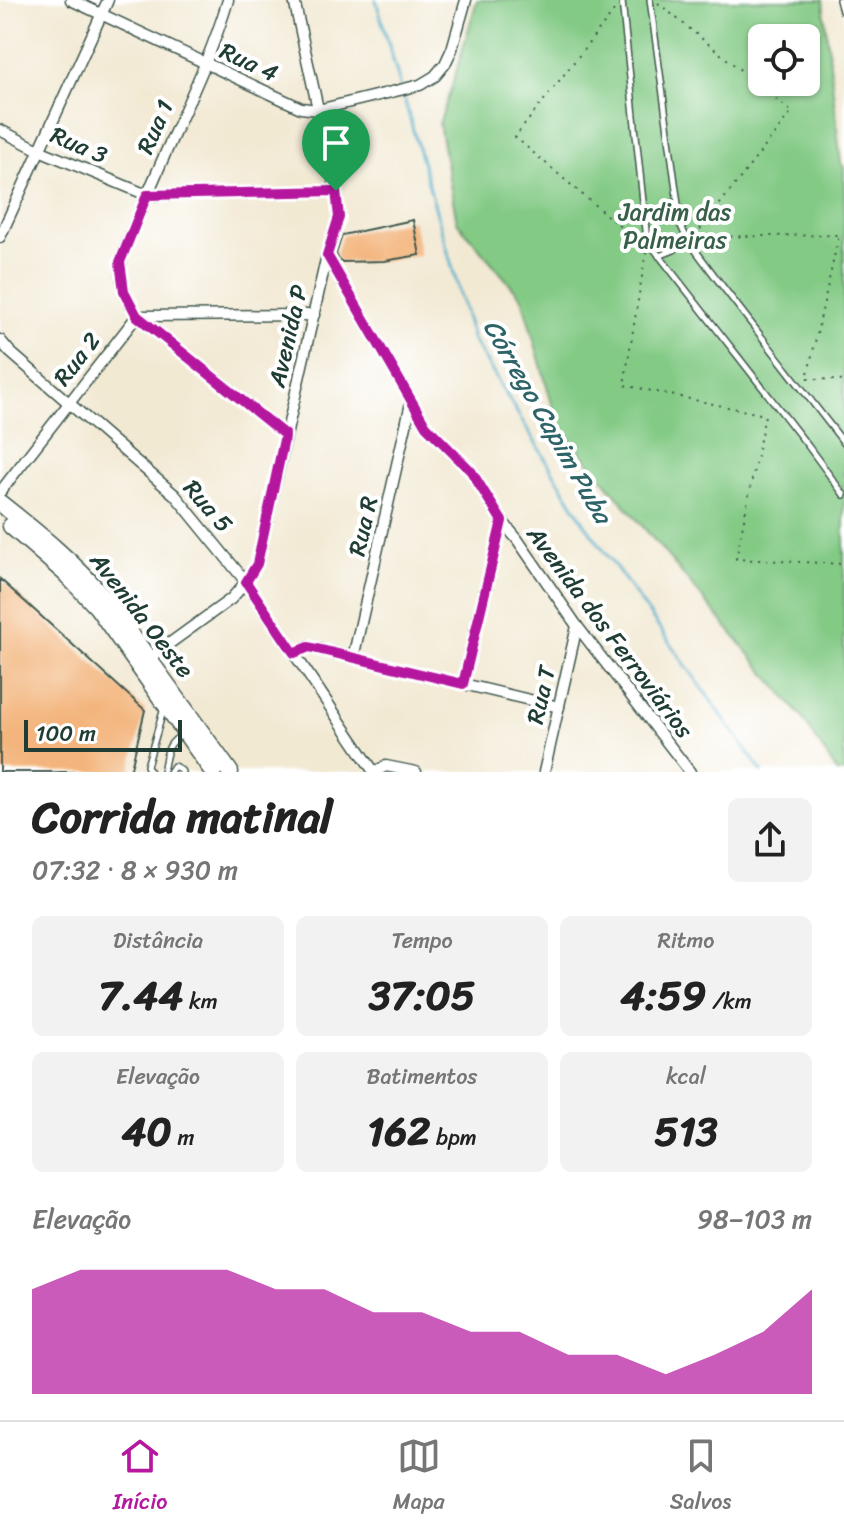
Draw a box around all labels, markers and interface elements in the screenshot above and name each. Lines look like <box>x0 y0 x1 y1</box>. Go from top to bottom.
map controls <box>748 24 820 96</box>
button: locate <box>748 24 820 96</box>
street label: Rua 4 <box>213 30 285 94</box>
street label: Rua 1 <box>124 93 186 161</box>
pin <box>302 109 370 191</box>
street label: Rua 3 <box>44 114 114 176</box>
icon: arrive <box>314 121 358 165</box>
park label: Jardim das Palmeiras <box>618 191 731 261</box>
street label: Avenida P <box>256 280 320 393</box>
water label: Córrego Capim Puba <box>471 310 627 535</box>
street label: Rua 2 <box>42 322 112 395</box>
street label: Rua 5 <box>172 469 244 543</box>
street label: Rua R <box>336 492 390 560</box>
street label: Avenida dos Ferroviários <box>515 516 705 748</box>
street label: Avenida Oeste <box>78 542 205 688</box>
street label: Rua T <box>514 661 568 728</box>
text: 100 m <box>36 714 96 753</box>
scale bar <box>24 716 182 752</box>
text: Corrida matinal <box>32 778 333 856</box>
button: share <box>728 798 812 882</box>
text: 07:32 · 8 × 930 m <box>32 847 238 893</box>
text: Distância <box>113 921 203 960</box>
text: Tempo <box>391 921 453 960</box>
text: Ritmo <box>657 921 715 960</box>
text: 7.44 <box>98 960 183 1031</box>
text: 37:05 <box>369 960 475 1031</box>
text: 4:59 <box>620 960 706 1031</box>
text: km <box>183 982 218 1021</box>
text: /km <box>706 982 752 1021</box>
text: Elevação <box>116 1057 200 1096</box>
text: Batimentos <box>367 1057 477 1096</box>
text: kcal <box>666 1057 706 1096</box>
text: 40 <box>122 1096 172 1167</box>
text: 162 <box>367 1096 430 1167</box>
text: 513 <box>654 1096 718 1167</box>
text: m <box>172 1118 194 1157</box>
text: bpm <box>430 1118 477 1157</box>
text: Elevação <box>32 1196 131 1242</box>
text: 98–103 m <box>697 1196 812 1242</box>
tab: Início <box>113 1434 168 1521</box>
tab: Mapa <box>393 1434 444 1521</box>
tab: Salvos <box>670 1434 731 1521</box>

